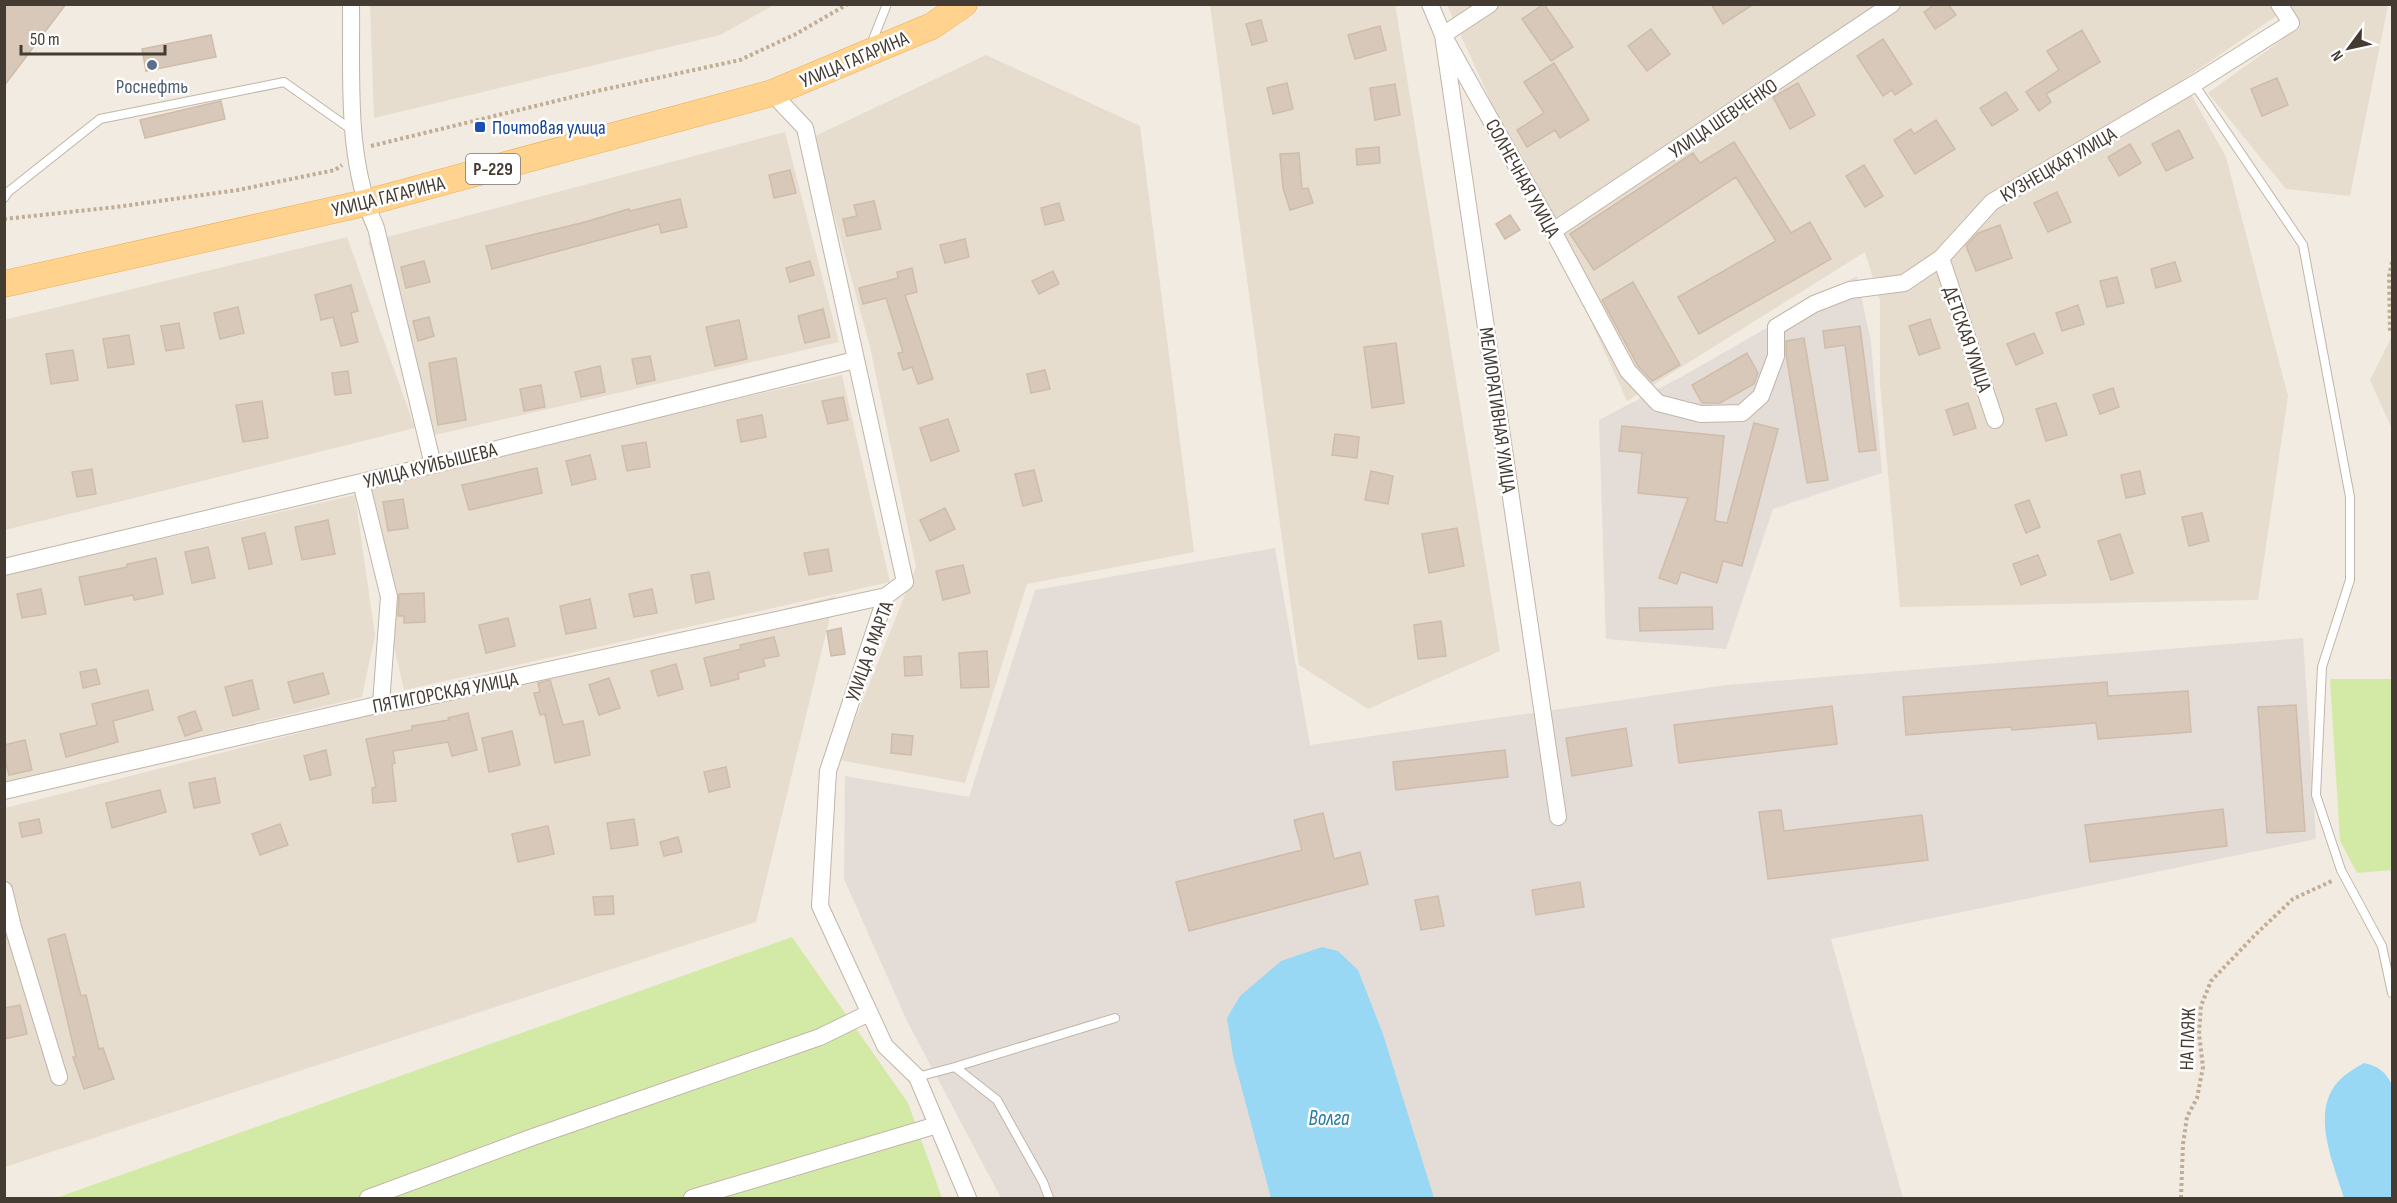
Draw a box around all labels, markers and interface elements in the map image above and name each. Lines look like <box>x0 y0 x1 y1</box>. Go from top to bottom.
scale bar <box>21 18 165 56</box>
north arrow <box>2319 18 2379 78</box>
street label: УЛИЦА ГАГАРИНА <box>797 26 913 94</box>
text: 50 m <box>30 29 60 50</box>
text: N <box>2327 47 2348 64</box>
marker: Роснефть <box>145 58 159 72</box>
street label: УЛИЦА ШЕВЧЕНКО <box>1665 74 1782 164</box>
place label: Роснефть <box>116 75 188 99</box>
street label: СОЛНЕЧНАЯ УЛИЦА <box>1480 115 1565 242</box>
place label: Почтовая улица <box>492 116 606 140</box>
marker: Почтовая улица <box>473 120 487 134</box>
street label: КУЗНЕЦКАЯ УЛИЦА <box>1996 122 2121 208</box>
road number: Р-229 <box>466 154 520 184</box>
street label: УЛИЦА ГАГАРИНА <box>329 171 448 223</box>
street label: ДЕТСКАЯ УЛИЦА <box>1938 283 1997 396</box>
street label: МЕЛИОРАТИВНАЯ УЛИЦА <box>1473 326 1521 495</box>
street label: УЛИЦА КУЙБЫШЕВА <box>361 438 500 494</box>
street label: УЛИЦА 8 МАРТА <box>841 598 899 705</box>
street label: ПЯТИГОРСКАЯ УЛИЦА <box>370 667 520 719</box>
street label: НА ПЛЯЖ <box>2175 1007 2201 1071</box>
water label: Волга <box>1308 1106 1350 1131</box>

